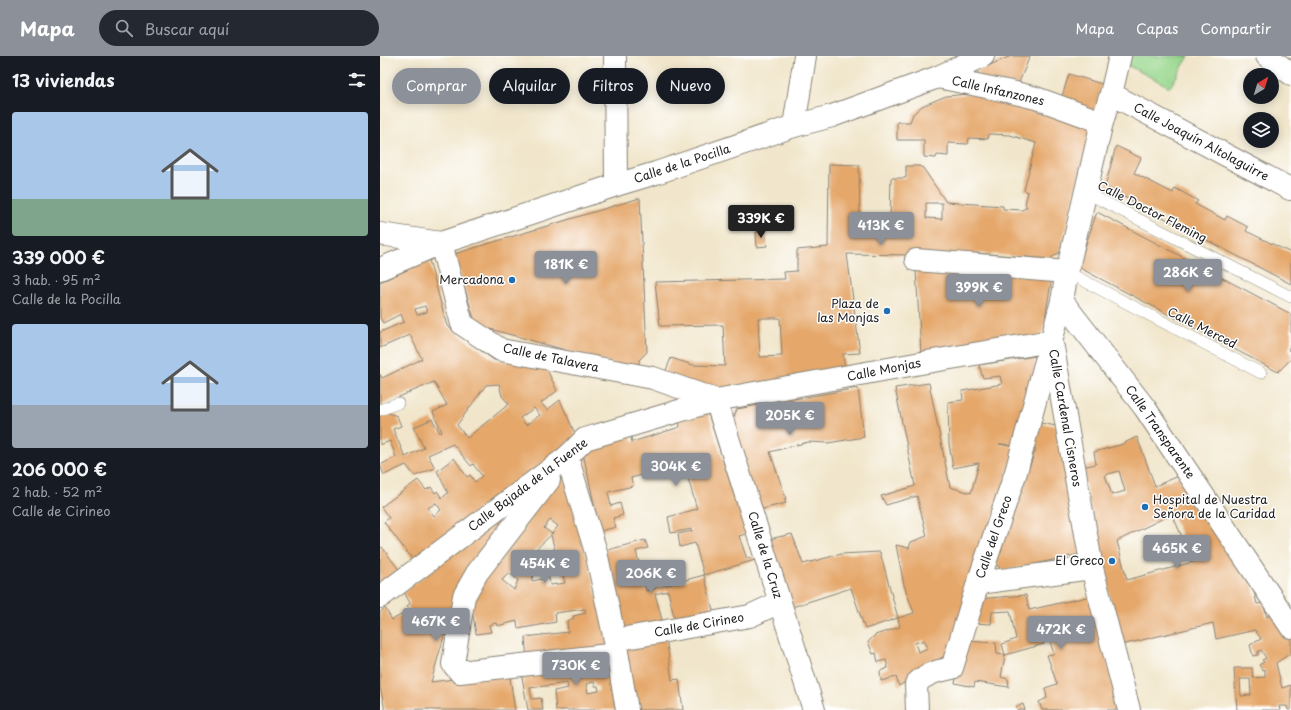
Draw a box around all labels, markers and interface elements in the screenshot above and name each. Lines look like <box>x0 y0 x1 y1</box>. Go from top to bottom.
search box <box>99 10 379 46</box>
text: Mapa <box>20 14 75 42</box>
icon: search <box>113 17 135 39</box>
text: Buscar aquí <box>145 17 229 40</box>
text: Mapa <box>1076 18 1114 39</box>
text: Capas <box>1136 18 1178 39</box>
text: Compartir <box>1200 18 1271 39</box>
text: 13 viviendas <box>12 67 115 93</box>
chip: Comprar <box>392 68 481 104</box>
chip: Alquilar <box>489 68 570 104</box>
chip: Filtros <box>578 68 648 104</box>
chip: Nuevo <box>656 68 725 104</box>
north arrow <box>1243 68 1279 104</box>
map controls <box>1243 68 1279 148</box>
icon: filters <box>346 69 368 91</box>
street label: Calle Infanzones <box>950 71 1047 110</box>
street label: Calle Joaquín Altolaguirre <box>1130 98 1272 185</box>
button: layers <box>1243 112 1279 148</box>
icon: home <box>154 138 226 210</box>
street label: Calle de la Pocilla <box>631 139 733 187</box>
street label: Calle Doctor Fleming <box>1095 176 1210 247</box>
pin: 339K € <box>728 205 794 239</box>
text: 339K € <box>737 208 785 227</box>
pin: 413K € <box>848 212 914 246</box>
text: 413K € <box>858 215 904 234</box>
text: 339 000 € <box>12 244 105 270</box>
pin: 181K € <box>533 251 599 285</box>
text: 181K € <box>544 254 588 273</box>
pin: 286K € <box>1155 259 1221 293</box>
text: 286K € <box>1163 262 1213 281</box>
text: 3 hab. · 95 m² <box>12 270 101 289</box>
place label: Mercadona <box>439 270 505 288</box>
pin: 399K € <box>946 274 1012 308</box>
marker: Mercadona <box>507 275 517 285</box>
text: 399K € <box>955 277 1003 296</box>
text: Calle de la Pocilla <box>12 289 121 308</box>
place label: Plaza de las Monjas <box>817 294 879 326</box>
street label: Calle Merced <box>1165 302 1240 352</box>
marker: Plaza de las Monjas <box>882 306 892 316</box>
street label: Calle de Talavera <box>501 338 602 376</box>
street label: Calle Cardenal Cisneros <box>1045 348 1087 488</box>
icon: home <box>154 350 226 422</box>
street label: Calle Monjas <box>845 353 923 385</box>
street label: Calle Transparente <box>1122 381 1200 482</box>
pin: 205K € <box>757 402 823 436</box>
text: 205K € <box>765 405 815 424</box>
street label: Calle Bajada de la Fuente <box>464 433 591 535</box>
pin: 304K € <box>643 453 709 487</box>
text: 206 000 € <box>12 456 107 482</box>
text: 304K € <box>651 456 701 475</box>
text: 2 hab. · 52 m² <box>12 482 103 501</box>
place label: Hospital de Nuestra Señora de la Caridad <box>1153 490 1276 522</box>
street label: Calle del Greco <box>970 492 1016 581</box>
text: Calle de Cirineo <box>12 501 111 520</box>
marker: Hospital de Nuestra Señora de la Caridad <box>1140 502 1150 512</box>
street label: Calle de la Cruz <box>744 509 788 601</box>
pin: 465K € <box>1144 535 1210 569</box>
text: 465K € <box>1152 538 1202 557</box>
pin: 454K € <box>512 550 578 584</box>
place label: El Greco <box>1055 551 1104 569</box>
text: 454K € <box>520 553 570 572</box>
marker: El Greco <box>1107 556 1117 566</box>
pin: 206K € <box>618 560 684 594</box>
text: 206K € <box>626 563 676 582</box>
street label: Calle de Cirineo <box>652 607 746 641</box>
pin: 467K € <box>403 608 469 642</box>
text: 467K € <box>412 611 460 630</box>
pin: 472K € <box>1028 616 1094 650</box>
text: 472K € <box>1036 619 1086 638</box>
pin: 730K € <box>543 652 609 686</box>
text: 730K € <box>551 655 601 674</box>

